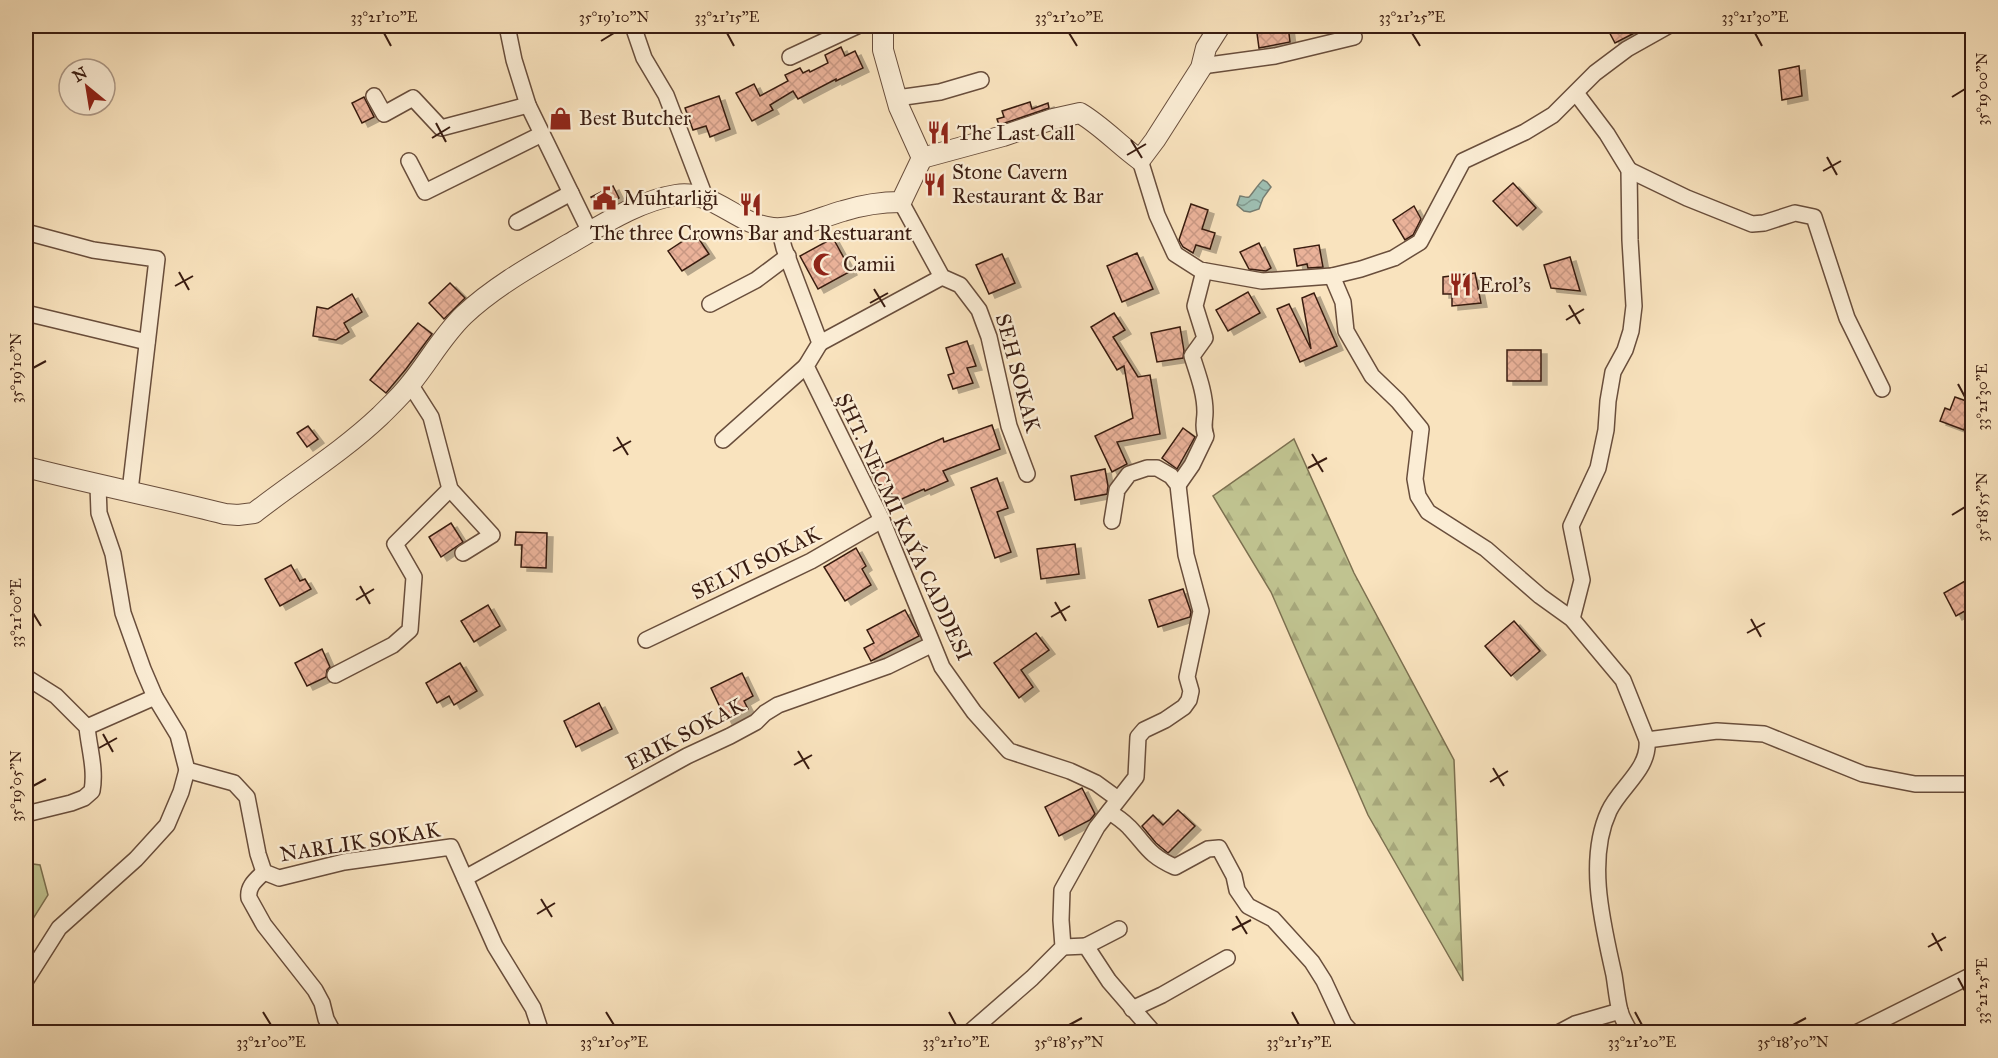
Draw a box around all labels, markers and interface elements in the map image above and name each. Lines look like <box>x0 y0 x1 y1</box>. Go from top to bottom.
text: 33°21'10"E <box>351 8 418 26</box>
text: 35°19'10"N <box>579 8 649 26</box>
text: 33°21'15"E <box>694 8 760 26</box>
text: 33°21'20"E <box>1035 8 1103 26</box>
text: 33°21'25"E <box>1379 8 1445 26</box>
text: 33°21'30"E <box>1722 8 1789 26</box>
text: 35°19'00"N <box>1973 52 1991 126</box>
north arrow <box>57 57 117 117</box>
text: N <box>69 63 91 86</box>
shop icon: Best Butcher <box>548 105 574 131</box>
place label: Best Butcher <box>579 105 691 131</box>
restaurant icon: The Last Call <box>926 120 952 146</box>
place label: The Last Call <box>957 120 1075 146</box>
place label: Stone Cavern Restaurant & Bar <box>952 159 1104 209</box>
restaurant icon: Stone Cavern Restaurant & Bar <box>921 171 947 197</box>
public building icon: Muhtarliği <box>592 185 618 211</box>
place label: Muhtarliği <box>623 185 719 211</box>
restaurant icon: The three Crowns Bar and Restuarant <box>738 192 764 218</box>
place label: The three Crowns Bar and Restuarant <box>590 220 913 246</box>
mosque icon: Camii <box>812 251 838 277</box>
place label: Camii <box>843 251 896 277</box>
restaurant icon: Erol's <box>1448 272 1474 298</box>
place label: Erol's <box>1479 272 1531 298</box>
street label: SEH SOKAK <box>990 311 1047 436</box>
text: 35°19'10"N <box>7 333 25 403</box>
text: 33°21'30"E <box>1973 363 1991 430</box>
street label: ŞHT. NECMI KAÝA CADDESI <box>830 389 978 665</box>
text: 35°18'55"N <box>1973 472 1991 542</box>
street label: SELVI SOKAK <box>687 520 826 606</box>
text: 33°21'00"E <box>7 578 25 648</box>
street label: ERIK SOKAK <box>621 691 749 776</box>
text: 35°19'05"N <box>7 750 25 822</box>
street label: NARLIK SOKAK <box>278 816 443 868</box>
text: 33°21'25"E <box>1973 958 1991 1024</box>
text: 33°21'00"E <box>236 1033 306 1051</box>
text: 33°21'05"E <box>580 1033 648 1051</box>
text: 33°21'10"E <box>923 1033 990 1051</box>
text: 35°18'55"N <box>1034 1033 1104 1051</box>
text: 33°21'15"E <box>1266 1033 1332 1051</box>
text: 33°21'20"E <box>1608 1033 1676 1051</box>
text: 35°18'50"N <box>1757 1033 1829 1051</box>

